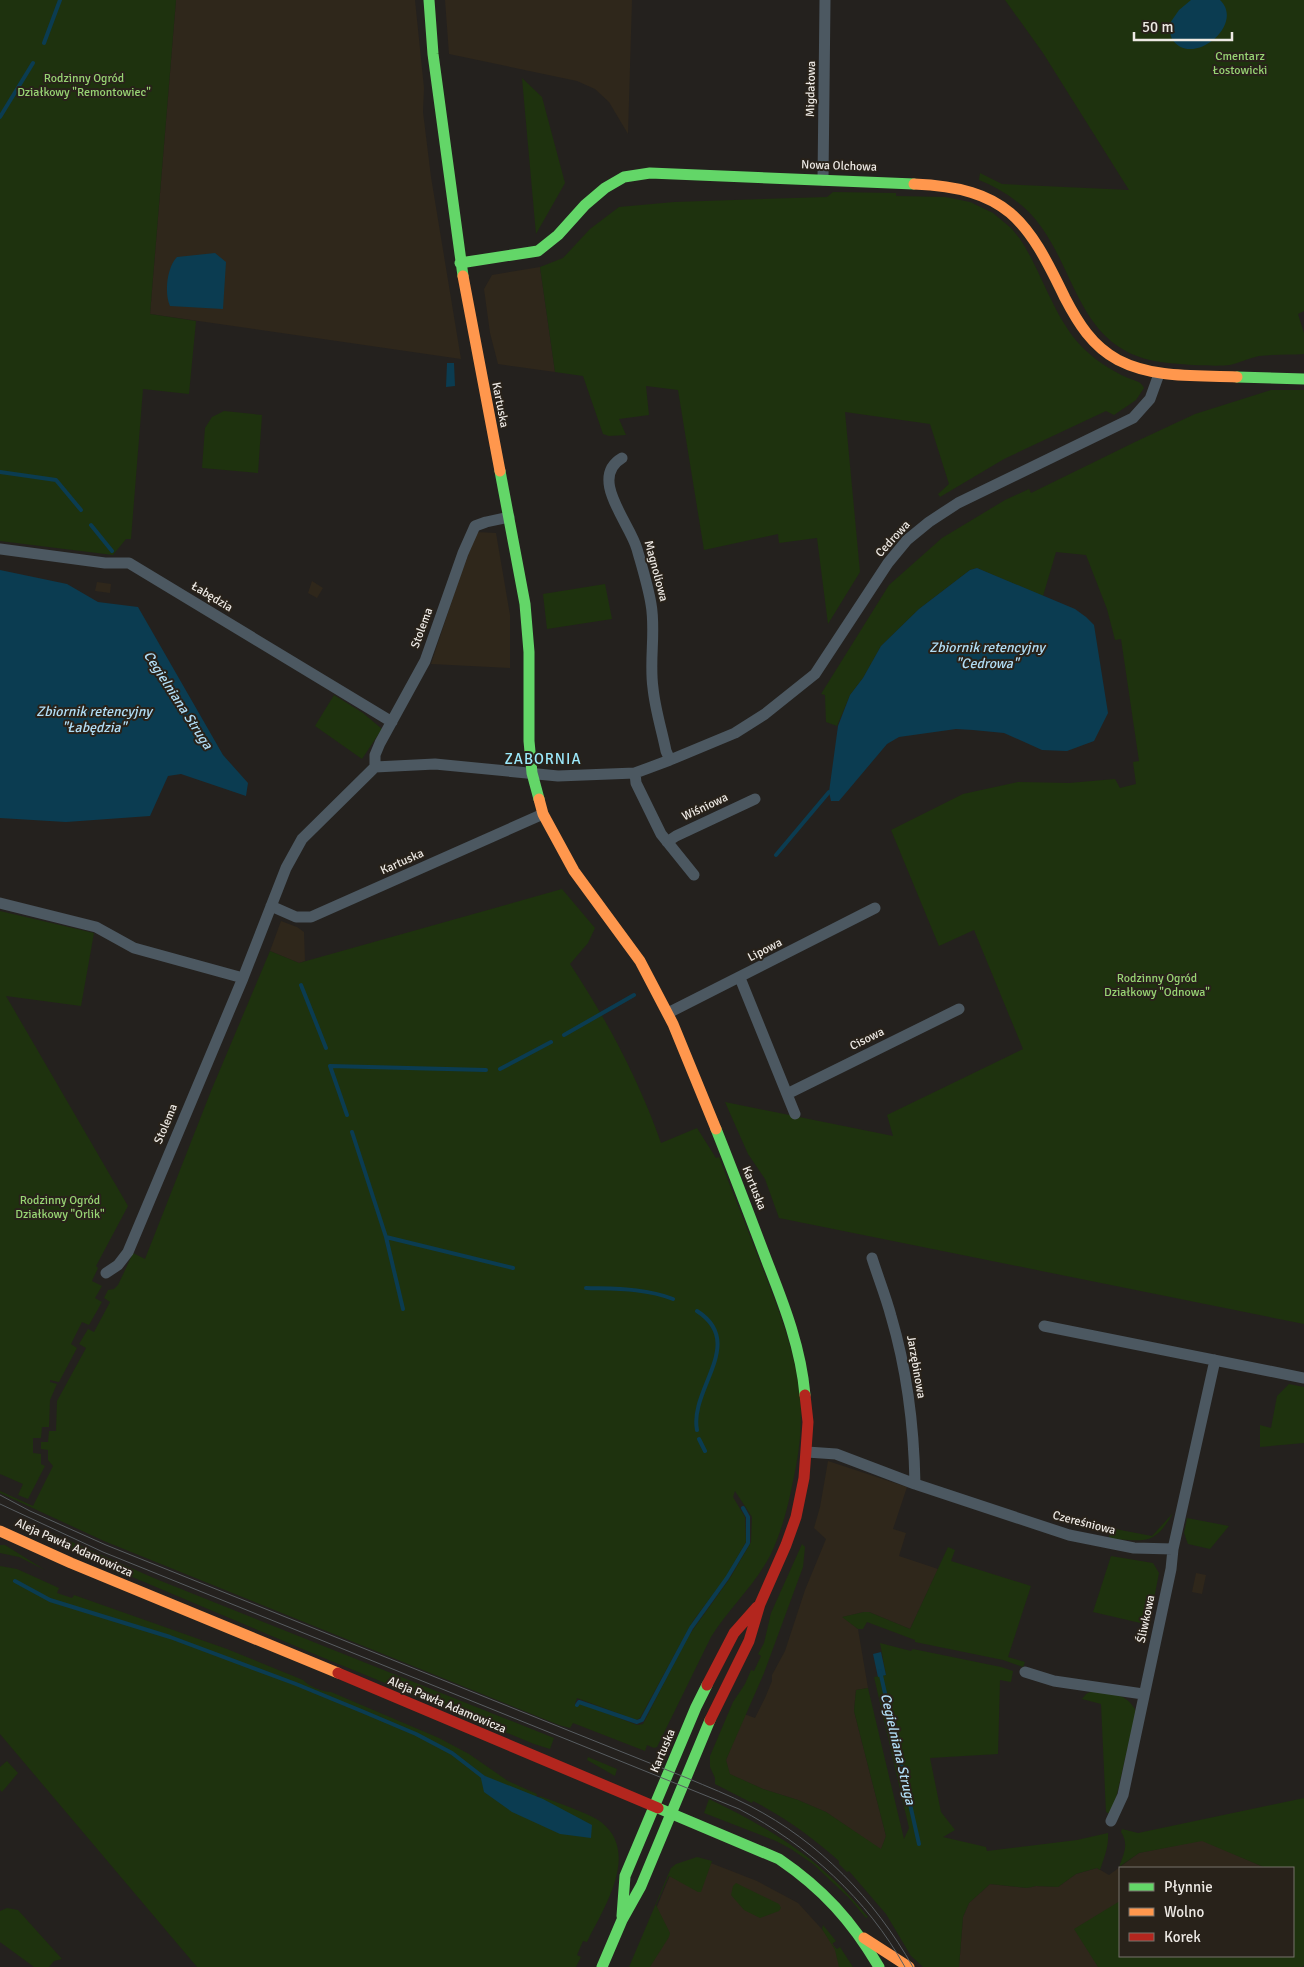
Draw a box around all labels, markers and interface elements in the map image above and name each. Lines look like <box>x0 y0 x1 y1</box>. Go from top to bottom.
scale bar <box>1134 10 1232 42</box>
text: 50 m <box>1142 18 1173 36</box>
park label: Cmentarz Łostowicki <box>1213 49 1267 78</box>
street label: Migdałowa <box>803 61 819 117</box>
park label: Rodzinny Ogród Działkowy "Remontowiec" <box>17 71 151 100</box>
street label: Nowa Olchowa <box>801 157 877 175</box>
street label: Kartuska <box>488 381 512 429</box>
street label: Cedrowa <box>872 518 914 560</box>
street label: Magnoliowa <box>641 539 671 603</box>
street label: Łabędzia <box>189 579 235 615</box>
street label: Stolema <box>408 606 436 650</box>
water label: Zbiornik retencyjny "Cedrowa" <box>929 639 1047 672</box>
water label: Cegielniana Struga <box>140 648 217 753</box>
water label: Zbiornik retencyjny "Łabędzia" <box>36 703 154 736</box>
district label: ZABORNIA <box>504 750 582 768</box>
street label: Wiśniowa <box>680 790 730 824</box>
street label: Kartuska <box>378 846 426 878</box>
street label: Lipowa <box>745 935 785 965</box>
park label: Rodzinny Ogród Działkowy "Odnowa" <box>1104 971 1210 1000</box>
street label: Cisowa <box>847 1024 887 1054</box>
street label: Stolema <box>151 1102 181 1146</box>
street label: Kartuska <box>738 1164 770 1212</box>
park label: Rodzinny Ogród Działkowy "Orlik" <box>15 1193 105 1222</box>
street label: Jarzębinowa <box>903 1334 929 1400</box>
street label: Czereśniowa <box>1051 1508 1117 1538</box>
street label: Aleja Pawła Adamowicza <box>13 1515 135 1581</box>
street label: Śliwkowa <box>1134 1594 1158 1644</box>
street label: Aleja Pawła Adamowicza <box>386 1673 508 1737</box>
water label: Cegielniana Struga <box>877 1692 919 1807</box>
street label: Kartuska <box>647 1727 679 1775</box>
legend <box>1119 1867 1294 1957</box>
text: Płynnie <box>1164 1878 1213 1896</box>
text: Wolno <box>1164 1903 1205 1921</box>
text: Korek <box>1164 1928 1201 1946</box>

